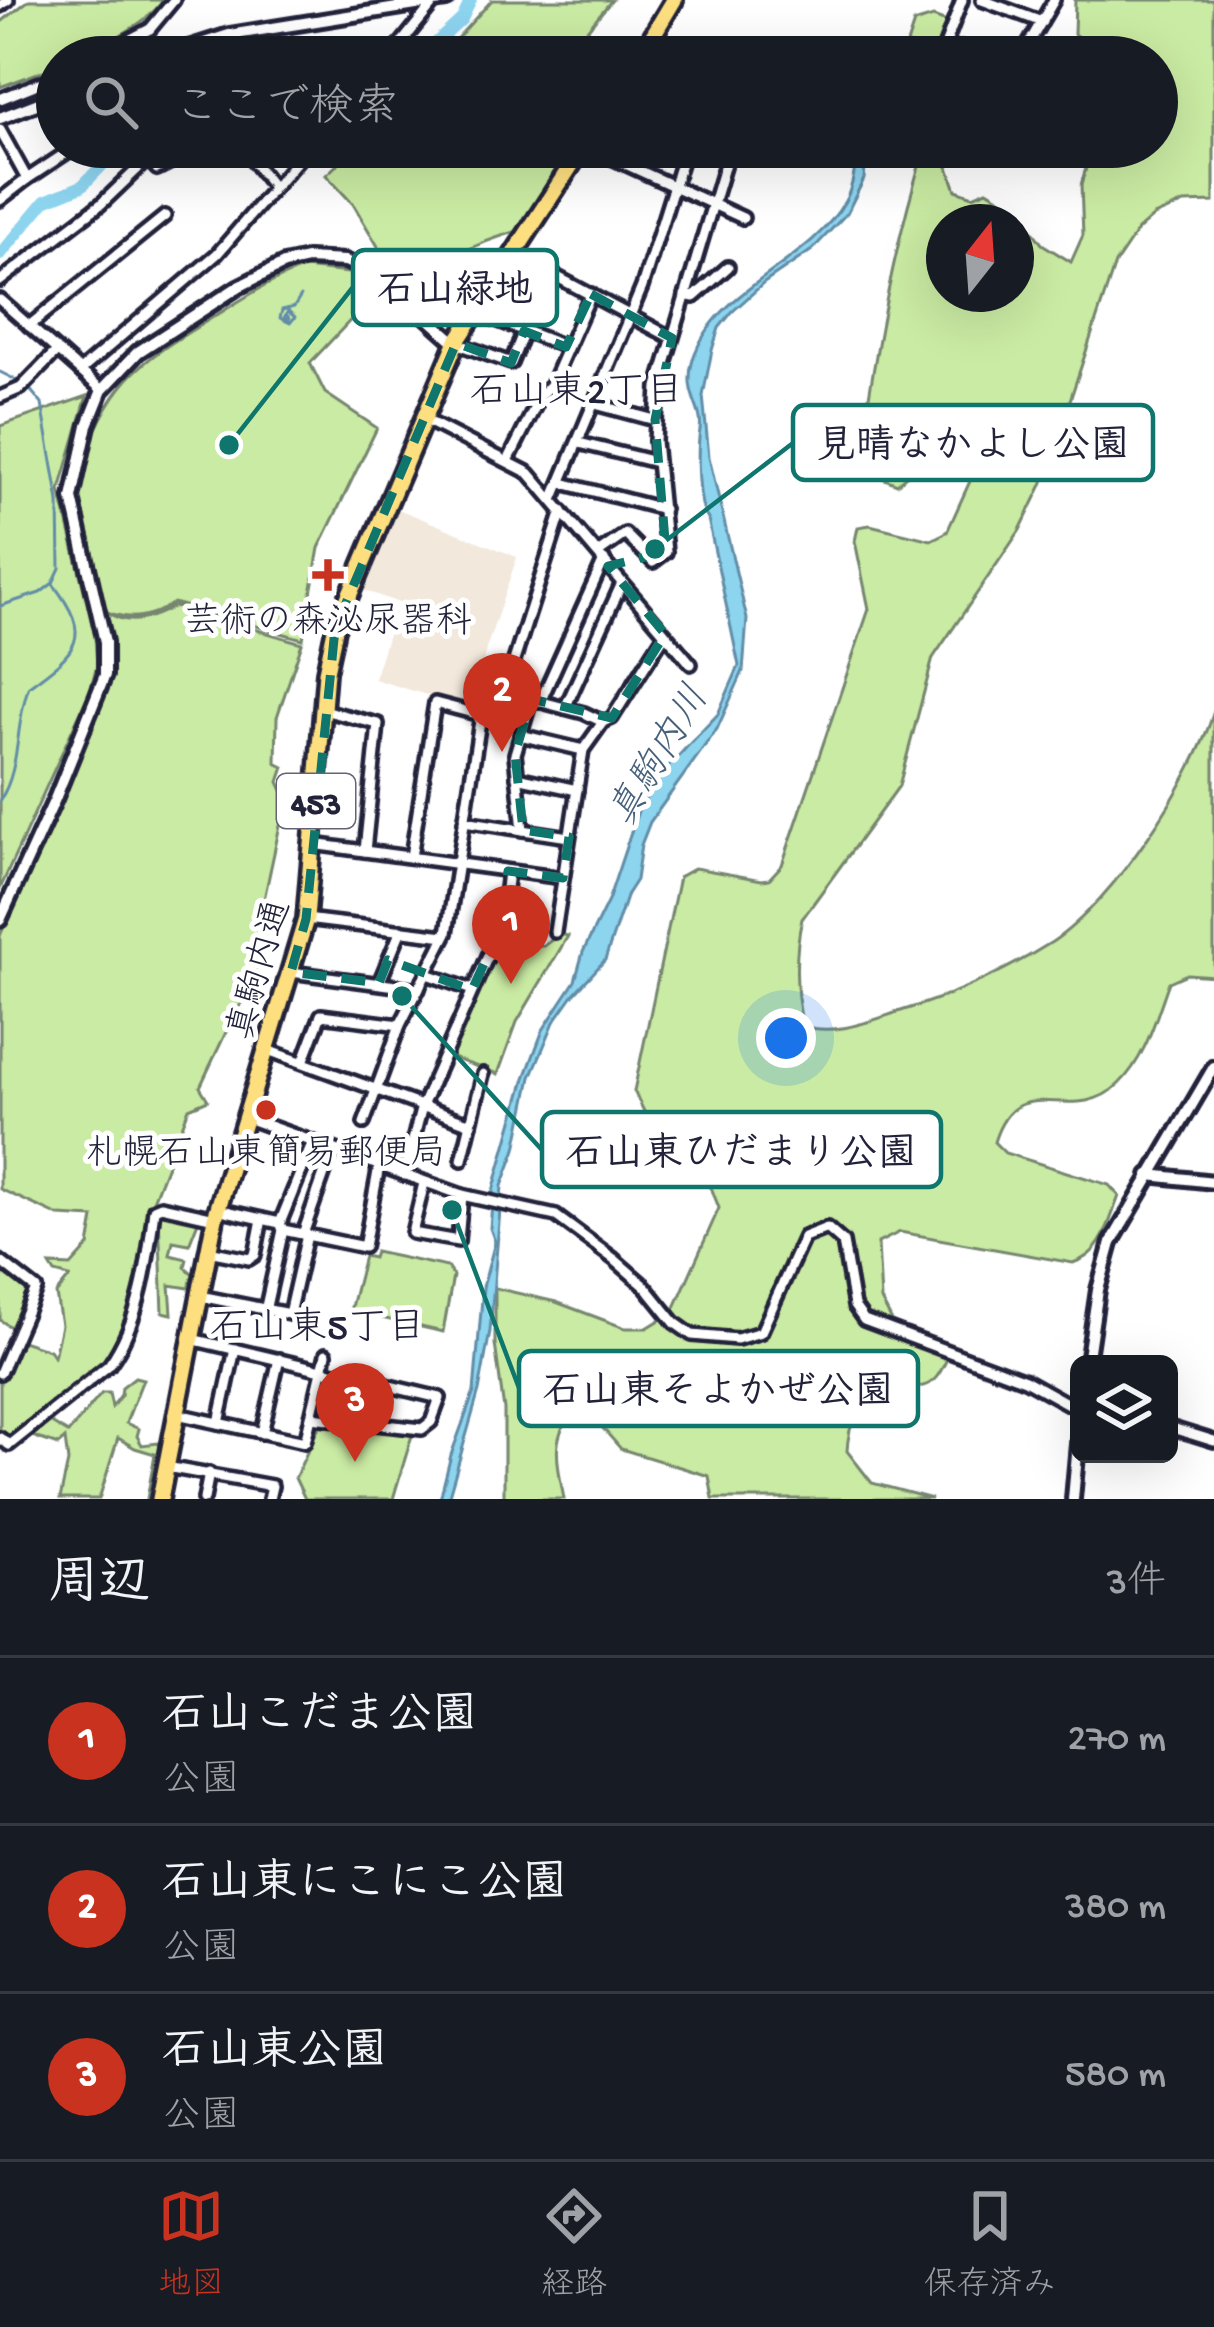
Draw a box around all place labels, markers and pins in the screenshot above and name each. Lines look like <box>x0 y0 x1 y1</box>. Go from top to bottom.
callout: 石山緑地 <box>353 250 557 325</box>
callout: 見晴なかよし公園 <box>793 405 1153 480</box>
marker: 芸術の森泌尿器科 <box>312 559 344 591</box>
place label: 芸術の森泌尿器科 <box>184 601 472 646</box>
pin: 2 <box>463 653 541 752</box>
pin: 1 <box>472 885 550 984</box>
marker: 札幌石山東簡易郵便局 <box>253 1097 279 1123</box>
callout: 石山東ひだまり公園 <box>542 1112 941 1187</box>
place label: 札幌石山東簡易郵便局 <box>86 1133 446 1178</box>
callout: 石山東そよかぜ公園 <box>519 1351 918 1426</box>
pin: 3 <box>316 1363 394 1462</box>

